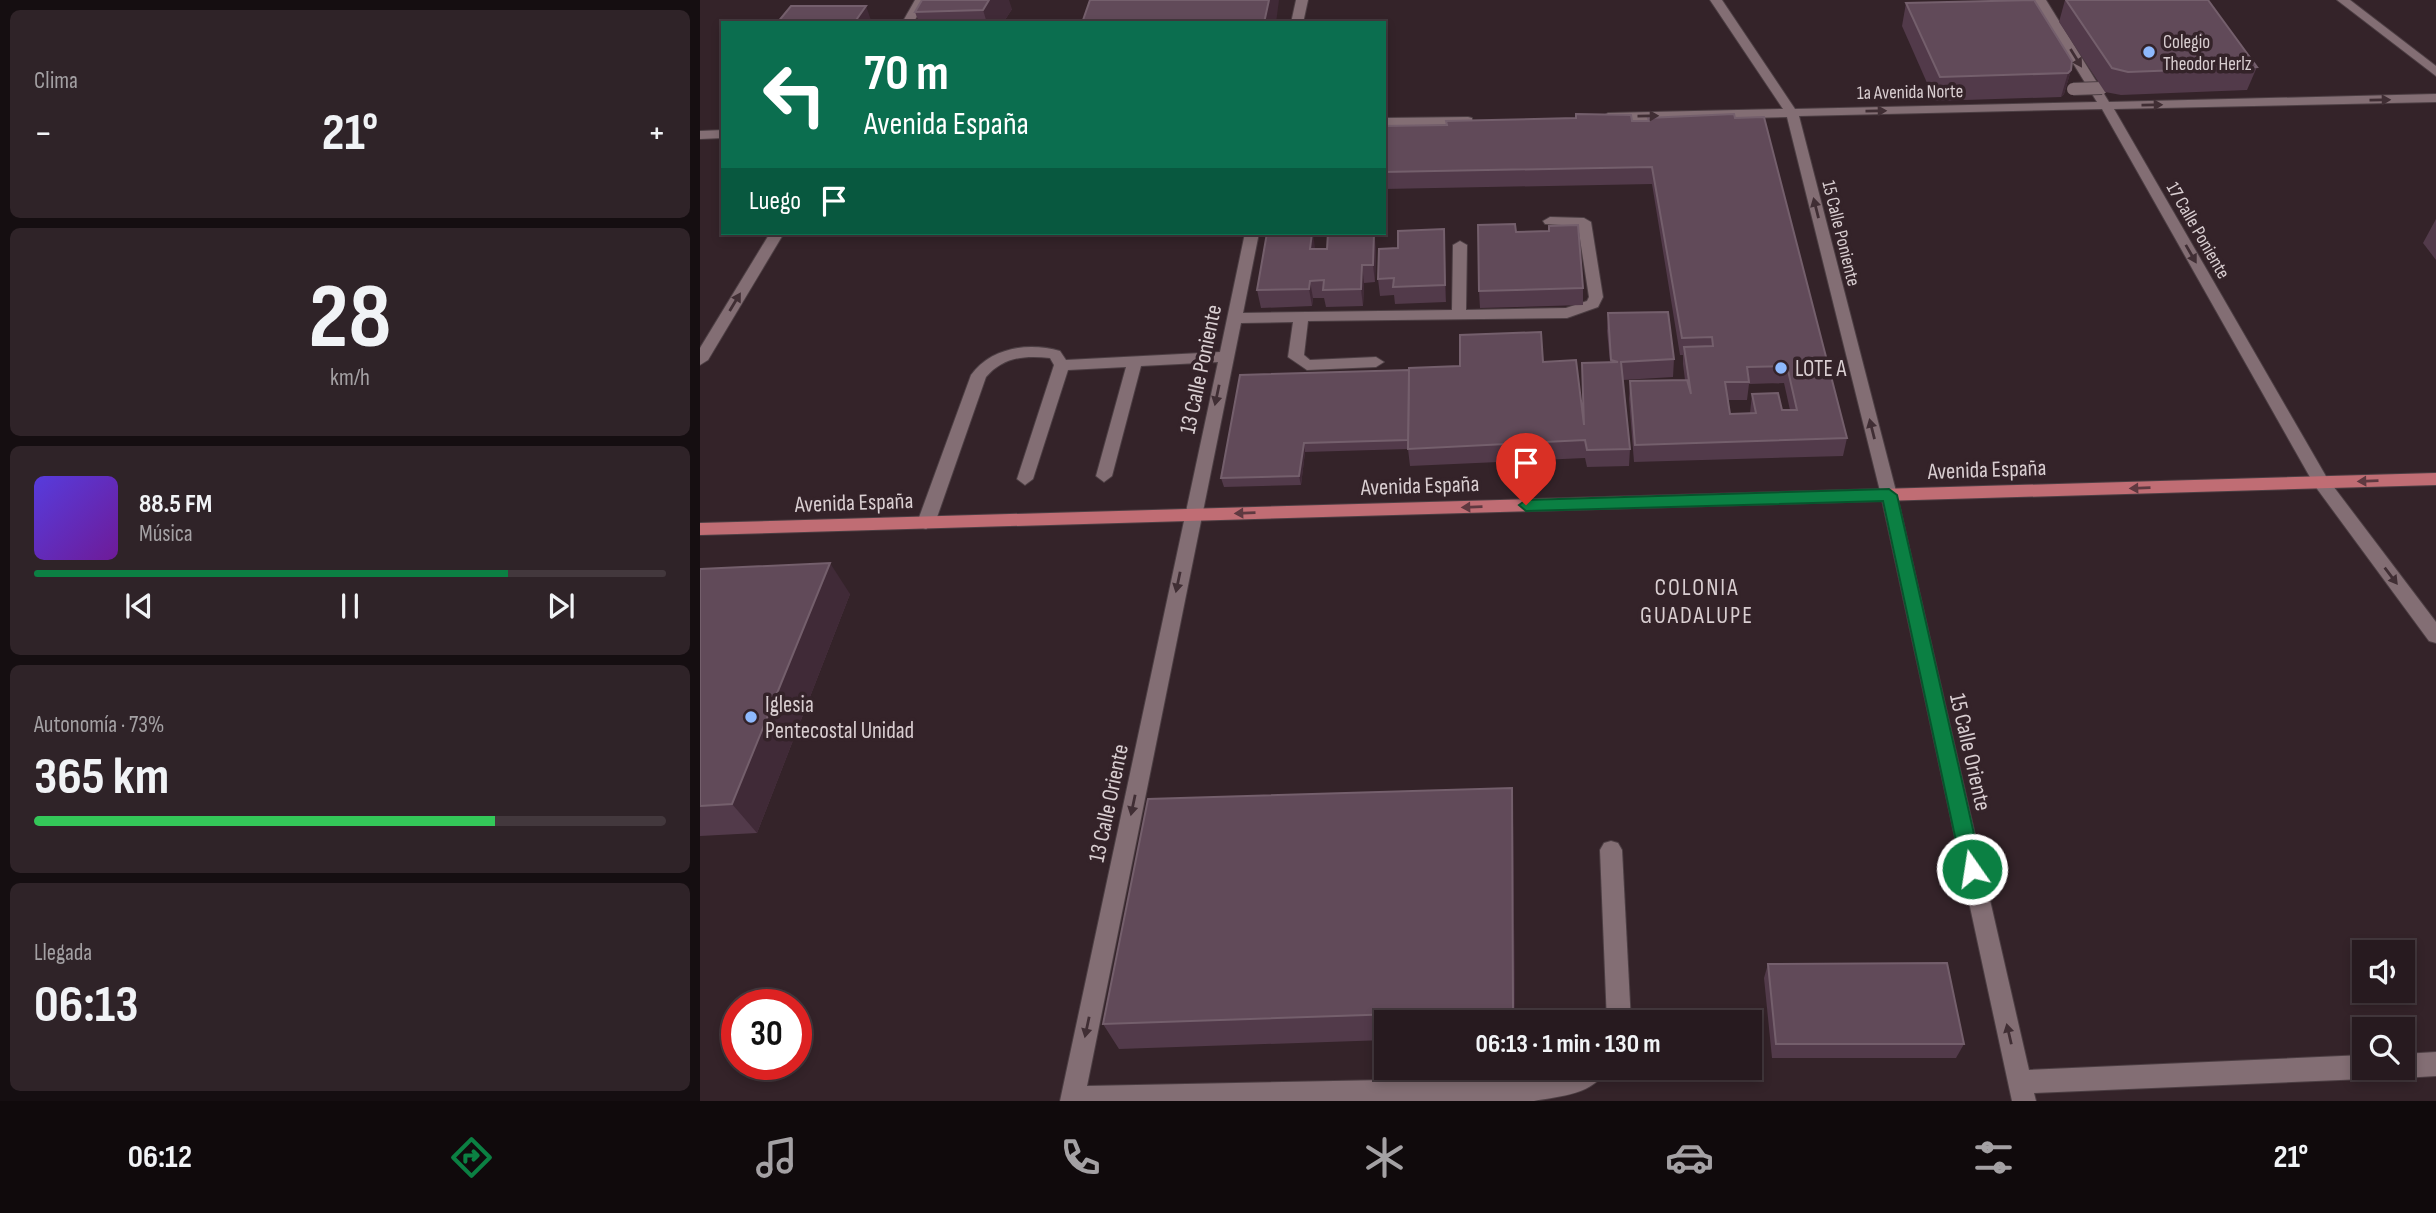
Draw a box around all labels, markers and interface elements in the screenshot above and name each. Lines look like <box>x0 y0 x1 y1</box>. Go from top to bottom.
place label: Colegio Theodor Herlz <box>2163 31 2252 76</box>
marker: Colegio Theodor Herlz <box>2141 44 2157 60</box>
text: 70 m <box>864 45 949 104</box>
one-way arrow <box>2069 48 2082 67</box>
icon: left <box>749 49 840 140</box>
text: Clima <box>34 67 78 95</box>
street label: 1a Avenida Norte <box>1857 80 1963 105</box>
one-way arrow <box>2369 94 2391 105</box>
one-way arrow <box>2142 99 2164 111</box>
text: 21° <box>322 102 378 165</box>
text: Avenida España <box>864 105 1029 144</box>
one-way arrow <box>1865 106 1887 117</box>
text: − <box>34 111 53 156</box>
text: + <box>647 111 666 156</box>
one-way arrow <box>1638 111 1660 122</box>
street label: 15 Calle Poniente <box>1816 178 1865 289</box>
street label: 17 Calle Poniente <box>2161 178 2235 283</box>
icon: arrive <box>815 182 853 220</box>
text: Luego <box>749 186 801 217</box>
one-way arrow <box>1810 197 1821 219</box>
one-way arrow <box>2185 244 2197 264</box>
text: 28 <box>309 264 391 373</box>
one-way arrow <box>729 292 742 311</box>
street label: 13 Calle Poniente <box>1174 302 1228 436</box>
place label: LOTE A <box>1795 355 1847 383</box>
marker: LOTE A <box>1773 360 1789 376</box>
text: km/h <box>330 364 370 392</box>
one-way arrow <box>1212 384 1223 406</box>
one-way arrow <box>1866 418 1877 440</box>
pin <box>1496 433 1556 505</box>
icon: arrive <box>1507 444 1545 482</box>
street label: Avenida España <box>1926 454 2047 486</box>
street label: Avenida España <box>1359 470 1480 502</box>
one-way arrow <box>2357 475 2379 487</box>
one-way arrow <box>2129 482 2151 493</box>
street label: Avenida España <box>793 487 914 519</box>
text: 88.5 FM <box>139 489 212 520</box>
one-way arrow <box>1461 501 1483 512</box>
one-way arrow <box>1233 508 1255 519</box>
text: Música <box>139 520 193 548</box>
one-way arrow <box>2384 567 2399 585</box>
one-way arrow <box>1173 571 1184 593</box>
district label: COLONIA GUADALUPE <box>1640 573 1754 630</box>
icon: previous <box>120 587 158 625</box>
icon: pause <box>331 587 369 625</box>
icon: next <box>542 587 580 625</box>
place label: Iglesia Pentecostal Unidad <box>765 691 914 745</box>
street label: 15 Calle Oriente <box>1943 691 1997 814</box>
marker: Iglesia Pentecostal Unidad <box>743 709 759 725</box>
text: Autonomía · 73% <box>34 711 165 739</box>
street label: 13 Calle Oriente <box>1083 742 1135 865</box>
text: 365 km <box>34 746 169 809</box>
one-way arrow <box>1127 794 1138 816</box>
position arrow <box>1935 832 2009 906</box>
text: Llegada <box>34 939 92 967</box>
map controls <box>2352 940 2415 1080</box>
button: sound <box>2352 940 2415 1003</box>
text: 06:13 <box>34 974 139 1037</box>
speed limit sign: 30 <box>721 989 812 1080</box>
one-way arrow <box>1082 1016 1093 1038</box>
button: search <box>2352 1017 2415 1080</box>
one-way arrow <box>2003 1023 2014 1045</box>
text: 06:13 · 1 min · 130 m <box>1476 1029 1660 1060</box>
icon: directions <box>447 1133 496 1182</box>
icon: music <box>752 1133 801 1182</box>
icon: phone <box>1056 1133 1105 1182</box>
icon: climate <box>1360 1133 1409 1182</box>
icon: car <box>1665 1133 1714 1182</box>
icon: filters <box>1969 1133 2018 1182</box>
text: 06:12 <box>128 1138 192 1177</box>
text: 21° <box>2273 1138 2308 1177</box>

